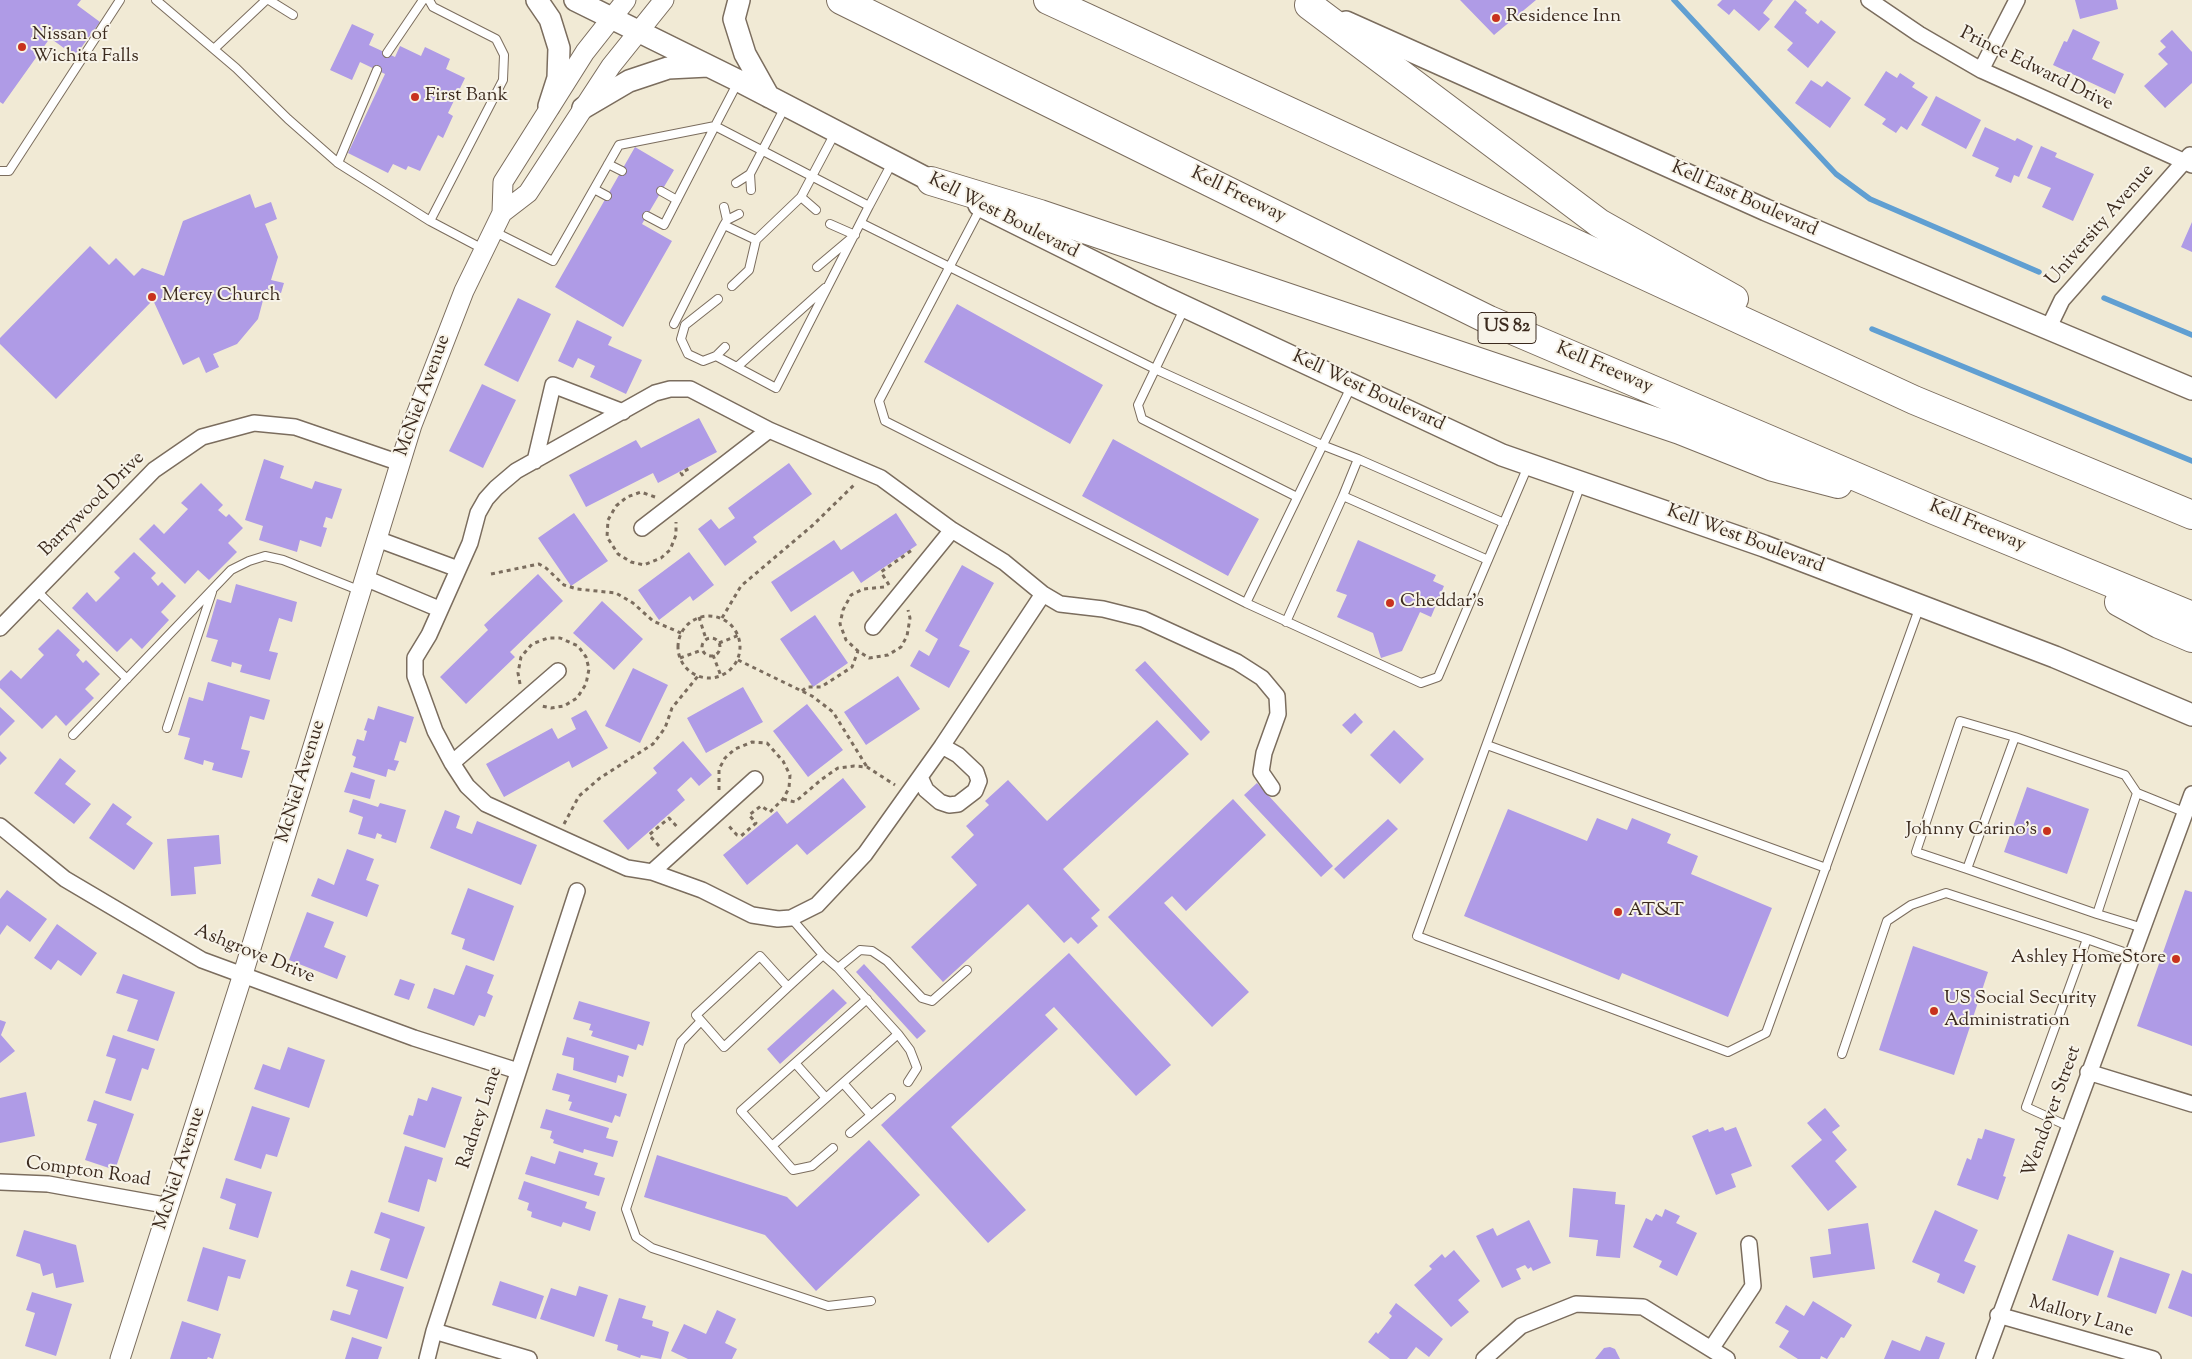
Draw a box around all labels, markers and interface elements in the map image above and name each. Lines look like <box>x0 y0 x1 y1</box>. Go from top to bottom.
place label: Residence Inn <box>1506 7 1621 29</box>
marker: Residence Inn <box>1490 12 1502 24</box>
street label: Prince Edward Drive <box>1956 23 2116 117</box>
place label: Nissan of Wichita Falls <box>32 25 139 69</box>
marker: Nissan of Wichita Falls <box>16 41 28 53</box>
place label: First Bank <box>425 86 508 108</box>
marker: First Bank <box>409 91 421 103</box>
street label: Kell East Boulevard <box>1667 157 1821 243</box>
street label: University Avenue <box>2042 161 2160 291</box>
street label: Kell Freeway <box>1187 163 1289 229</box>
street label: Kell West Boulevard <box>924 169 1082 265</box>
place label: Mercy Church <box>162 286 281 308</box>
marker: Mercy Church <box>146 291 158 303</box>
road number: US 82 <box>1478 312 1536 343</box>
street label: McNiel Avenue <box>391 332 457 460</box>
street label: Kell Freeway <box>1552 338 1656 400</box>
street label: Kell West Boulevard <box>1288 347 1448 437</box>
street label: Barrywood Drive <box>36 448 150 562</box>
street label: Kell Freeway <box>1925 496 2029 558</box>
street label: Kell West Boulevard <box>1663 501 1827 579</box>
place label: Cheddar's <box>1400 592 1484 614</box>
marker: Cheddar's <box>1384 597 1396 609</box>
street label: McNiel Avenue <box>272 718 332 846</box>
place label: Johnny Carino's <box>1906 820 2037 842</box>
marker: Johnny Carino's <box>2041 825 2053 837</box>
place label: AT&T <box>1628 901 1684 923</box>
marker: AT&T <box>1612 906 1624 918</box>
street label: Ashgrove Drive <box>190 920 318 990</box>
place label: Ashley HomeStore <box>2011 948 2166 970</box>
marker: Ashley HomeStore <box>2170 953 2182 965</box>
place label: US Social Security Administration <box>1944 989 2097 1033</box>
marker: US Social Security Administration <box>1928 1005 1940 1017</box>
street label: Wendover Street <box>2019 1043 2087 1181</box>
street label: Radney Lane <box>454 1064 508 1172</box>
street label: McNiel Avenue <box>150 1105 212 1233</box>
street label: Compton Road <box>24 1153 152 1193</box>
street label: Mallory Lane <box>2026 1292 2136 1344</box>

